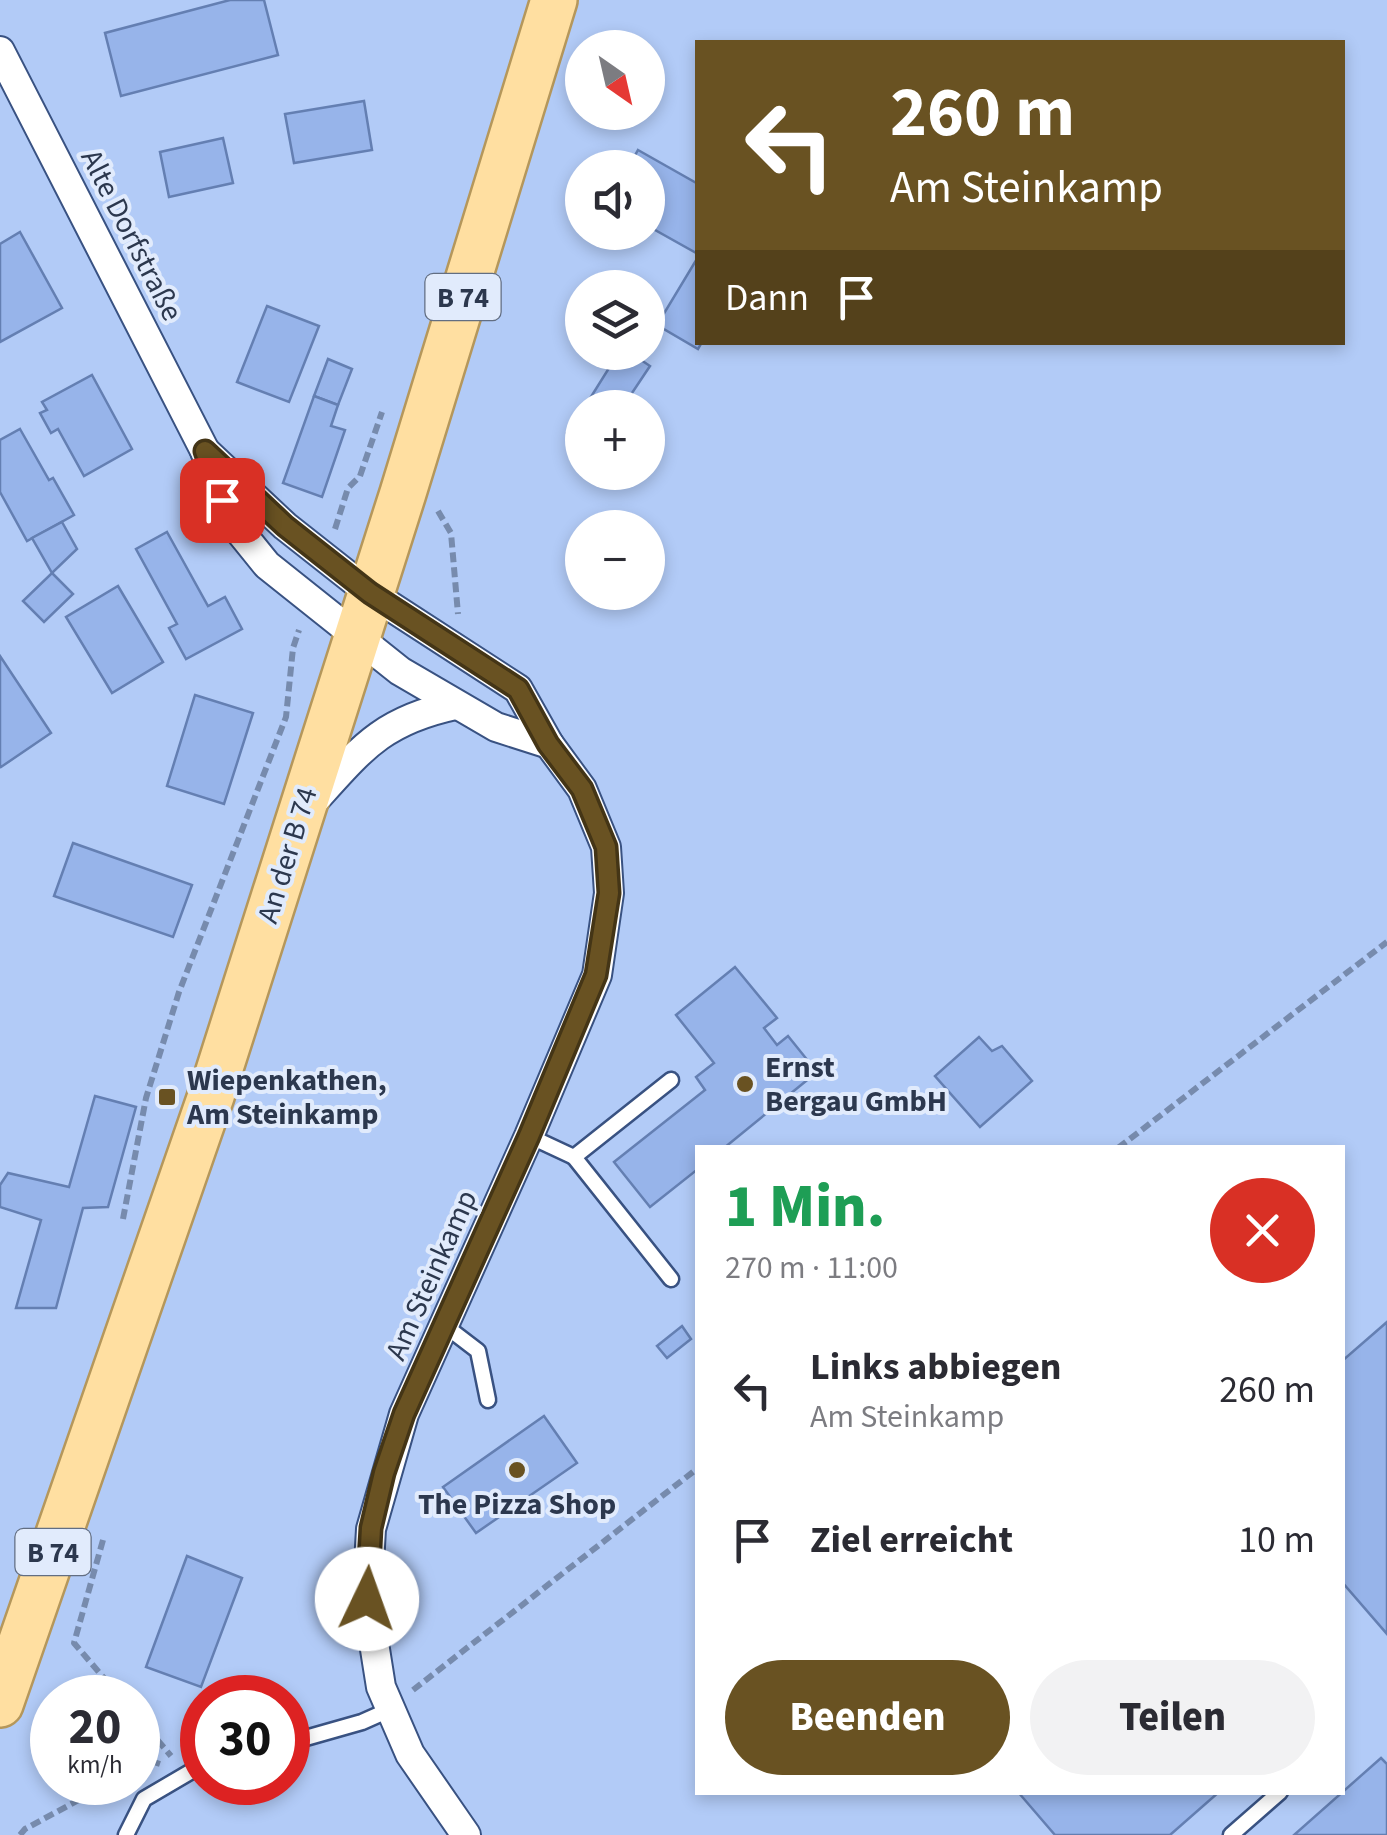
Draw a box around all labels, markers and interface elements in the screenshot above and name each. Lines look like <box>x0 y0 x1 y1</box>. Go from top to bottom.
north arrow <box>565 30 665 130</box>
map controls <box>565 30 665 610</box>
text: 260 m <box>890 63 1075 163</box>
icon: left <box>725 80 855 210</box>
street label: Alte Dorfstraße <box>70 142 193 328</box>
button: sound <box>565 150 665 250</box>
text: Am Steinkamp <box>890 156 1163 220</box>
button: layers <box>565 270 665 370</box>
icon: arrive <box>829 270 884 325</box>
text: Dann <box>725 271 809 325</box>
road number: B 74 <box>426 274 500 320</box>
button: + <box>565 390 665 490</box>
pin <box>180 458 265 543</box>
icon: arrive <box>195 473 250 528</box>
button: − <box>565 510 665 610</box>
street label: An der B 74 <box>246 782 329 928</box>
place label: Ernst Bergau GmbH <box>765 1046 947 1123</box>
place label: Wiepenkathen, Am Steinkamp <box>186 1059 387 1136</box>
marker: Ernst Bergau GmbH <box>734 1073 756 1095</box>
marker: Wiepenkathen, Am Steinkamp <box>156 1086 178 1108</box>
text: 1 Min. <box>725 1165 885 1250</box>
button: close <box>1210 1178 1315 1283</box>
street label: Am Steinkamp <box>375 1183 488 1367</box>
text: 270 m · 11:00 <box>725 1245 898 1291</box>
text: Links abbiegen <box>810 1340 1062 1394</box>
icon: left <box>725 1363 780 1418</box>
text: 260 m <box>1219 1363 1315 1417</box>
text: Am Steinkamp <box>810 1394 1004 1440</box>
marker: The Pizza Shop <box>506 1459 528 1481</box>
place label: The Pizza Shop <box>418 1483 616 1526</box>
icon: arrive <box>725 1513 780 1568</box>
text: Ziel erreicht <box>810 1513 1013 1567</box>
text: 10 m <box>1238 1513 1315 1567</box>
road number: B 74 <box>15 1529 90 1575</box>
position arrow <box>315 1547 419 1651</box>
button: Beenden <box>725 1660 1010 1775</box>
button: Teilen <box>1030 1660 1315 1775</box>
speed limit sign: 30 <box>180 1675 310 1805</box>
text: 20 <box>69 1692 121 1763</box>
text: km/h <box>67 1747 123 1783</box>

